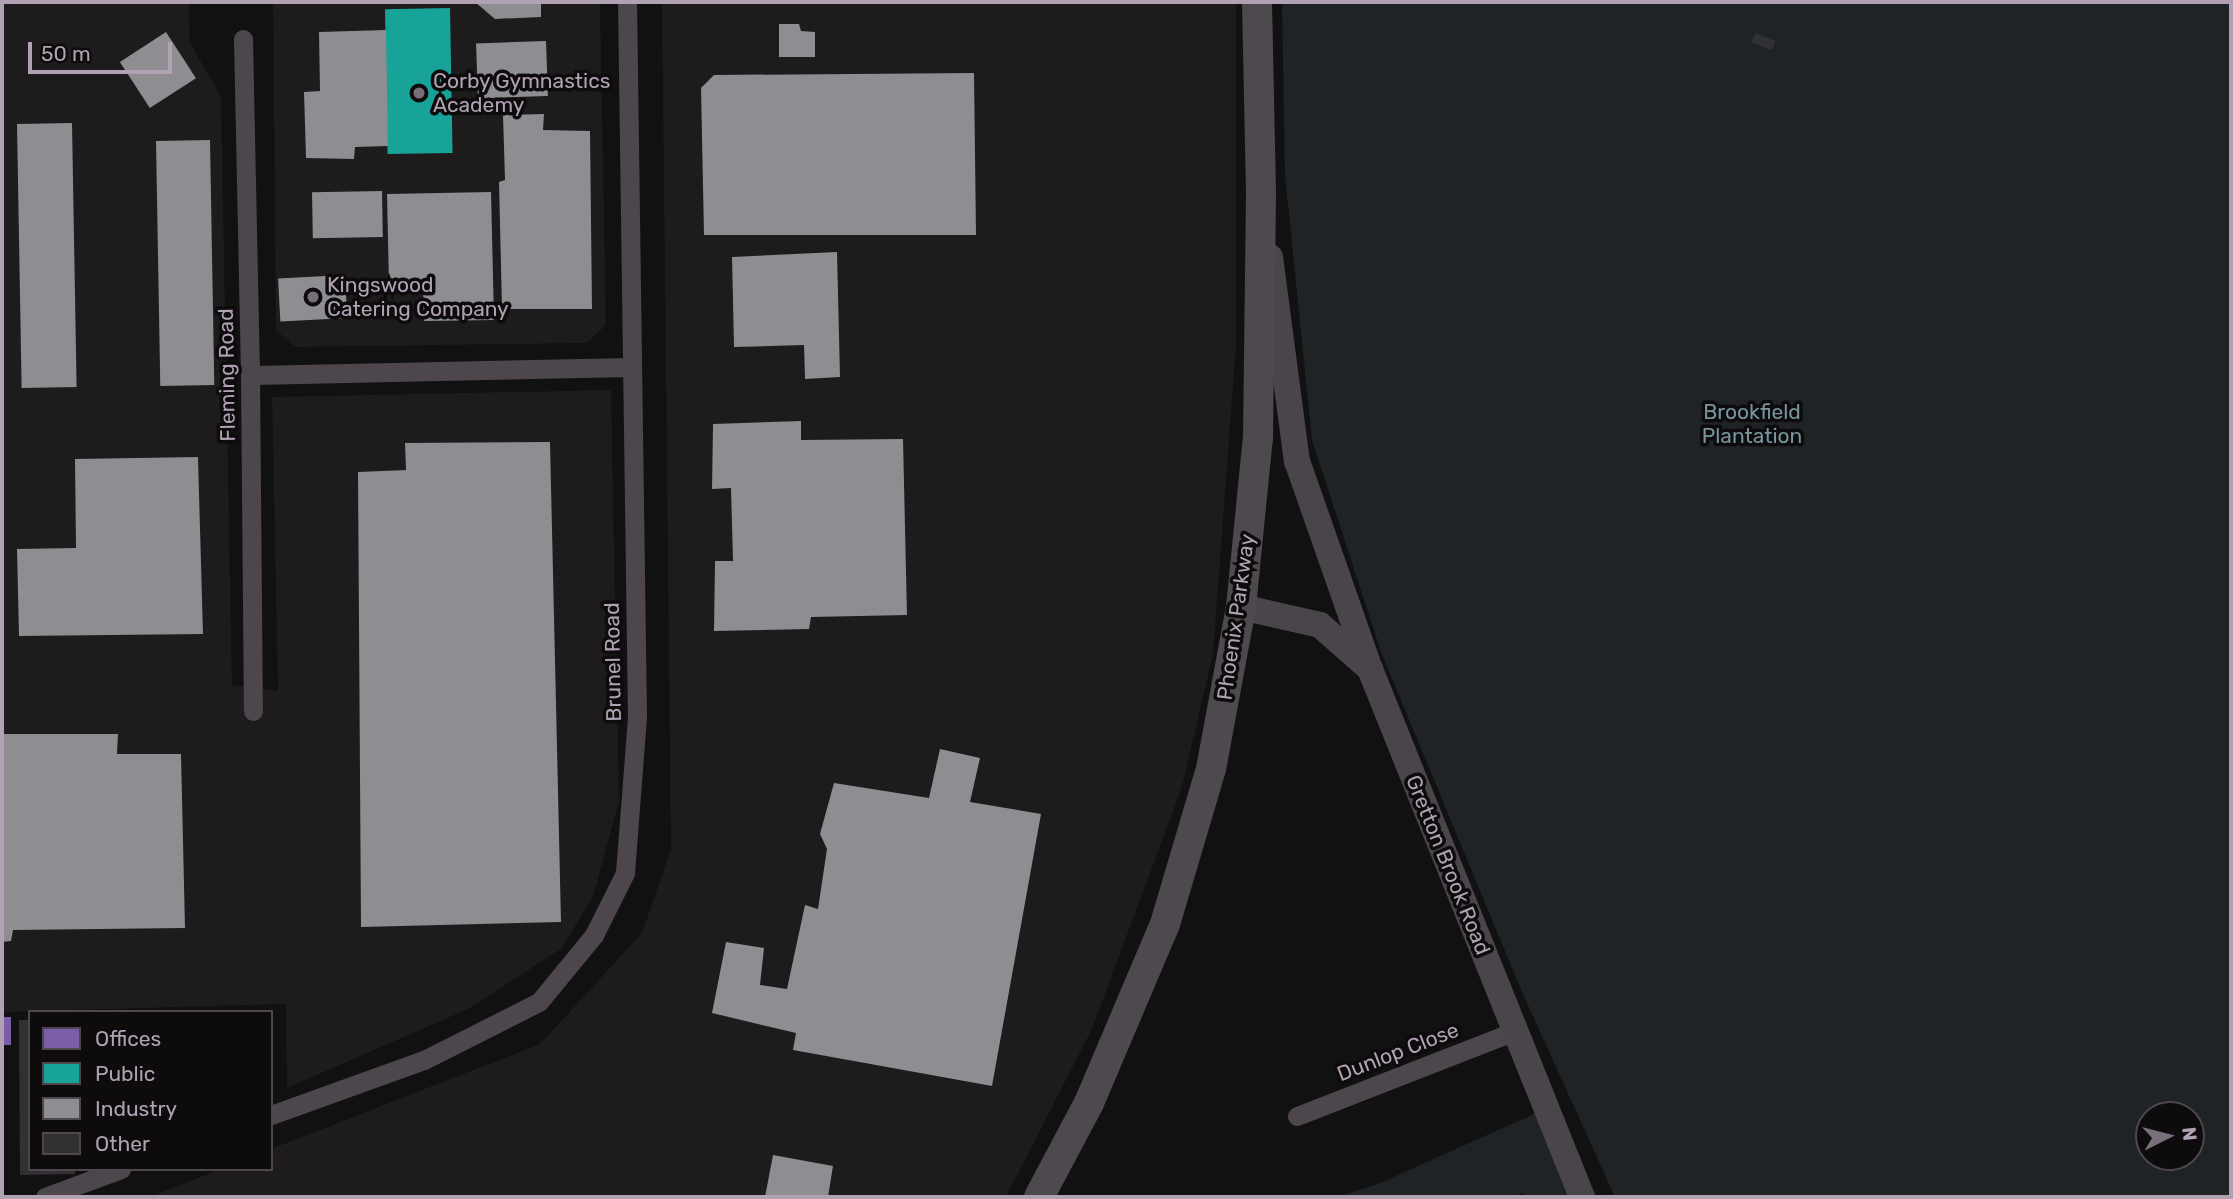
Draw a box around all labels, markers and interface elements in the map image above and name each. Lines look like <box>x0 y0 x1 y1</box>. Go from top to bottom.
scale bar <box>32 28 175 72</box>
text: 50 m <box>41 41 91 66</box>
place label: Corby Gymnastics Academy <box>433 68 611 118</box>
marker: Corby Gymnastics Academy <box>411 85 427 101</box>
place label: Kingswood Catering Company <box>327 272 509 322</box>
marker: Kingswood Catering Company <box>305 289 321 305</box>
street label: Fleming Road <box>213 308 241 442</box>
park label: Brookfield Plantation <box>1702 399 1802 449</box>
street label: Phoenix Parkway <box>1212 532 1260 702</box>
street label: Brunel Road <box>599 602 627 722</box>
street label: Gretton Brook Road <box>1400 771 1496 959</box>
legend <box>28 1010 273 1171</box>
street label: Dunlop Close <box>1334 1017 1462 1087</box>
text: Offices <box>95 1026 161 1051</box>
text: Public <box>95 1061 155 1086</box>
text: Industry <box>95 1096 177 1121</box>
north arrow <box>2135 1101 2205 1171</box>
text: N <box>2177 1126 2202 1142</box>
text: Other <box>95 1131 150 1156</box>

